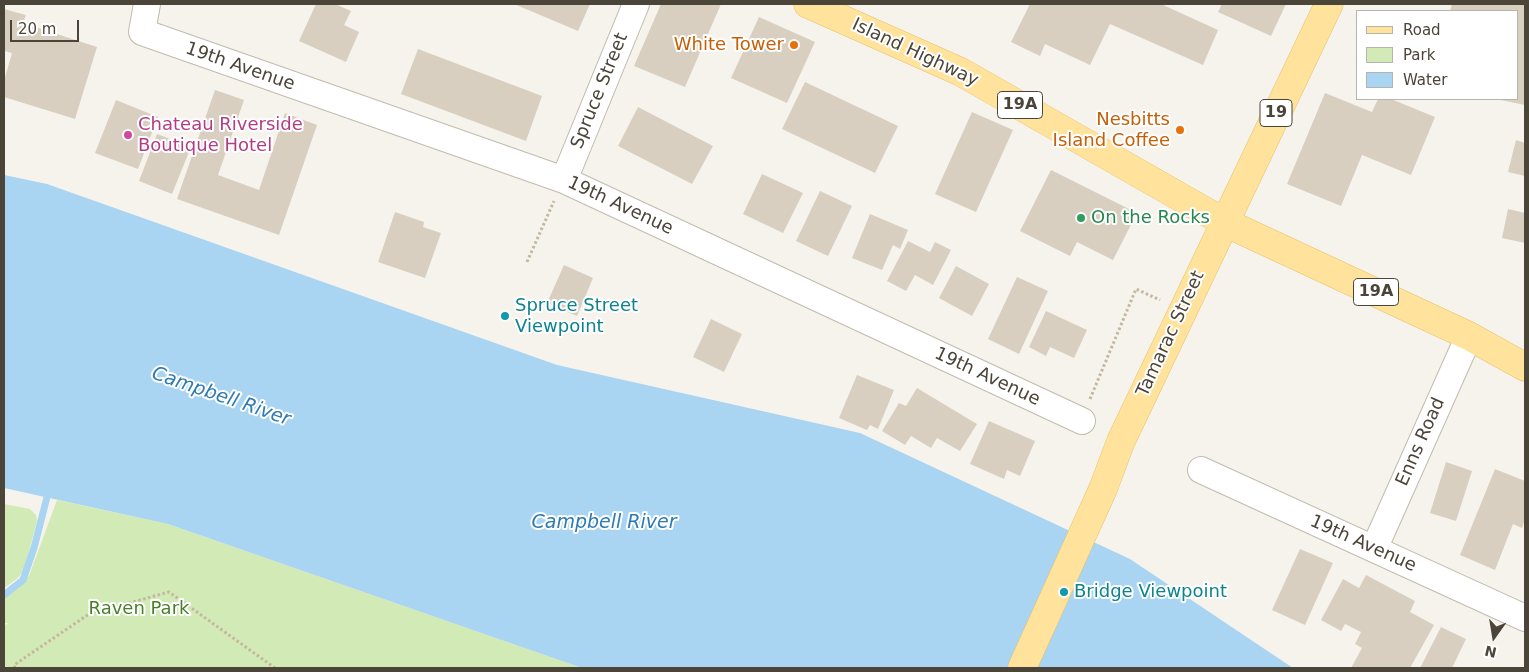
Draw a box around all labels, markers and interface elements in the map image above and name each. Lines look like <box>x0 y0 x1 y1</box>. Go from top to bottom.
scale bar <box>12 10 81 42</box>
legend <box>1356 10 1519 100</box>
street label: Island Highway <box>848 14 982 92</box>
text: 20 m <box>18 20 56 38</box>
text: Road <box>1403 21 1441 39</box>
street label: Spruce Street <box>567 30 633 152</box>
place label: White Tower <box>674 34 784 56</box>
street label: 19th Avenue <box>183 38 297 96</box>
marker: White Tower <box>788 39 800 51</box>
text: Park <box>1403 46 1435 64</box>
text: Water <box>1403 71 1447 89</box>
road number: 19A <box>998 92 1042 118</box>
road number: 19 <box>1260 100 1292 126</box>
place label: Nesbitts Island Coffee <box>1053 109 1170 152</box>
place label: Chateau Riverside Boutique Hotel <box>138 114 303 156</box>
marker: Nesbitts Island Coffee <box>1174 124 1186 136</box>
marker: Chateau Riverside Boutique Hotel <box>122 129 134 141</box>
street label: 19th Avenue <box>564 172 676 240</box>
place label: On the Rocks <box>1091 207 1210 229</box>
marker: On the Rocks <box>1075 212 1087 224</box>
street label: Tamarac Street <box>1132 268 1210 400</box>
road number: 19A <box>1354 278 1398 306</box>
place label: Spruce Street Viewpoint <box>515 295 638 338</box>
marker: Spruce Street Viewpoint <box>499 310 511 322</box>
street label: 19th Avenue <box>931 343 1043 411</box>
water label: Campbell River <box>149 363 293 431</box>
street label: Enns Road <box>1392 394 1450 490</box>
street label: 19th Avenue <box>1307 511 1419 577</box>
water label: Campbell River <box>531 512 677 534</box>
place label: Bridge Viewpoint <box>1074 581 1227 603</box>
marker: Bridge Viewpoint <box>1058 586 1070 598</box>
park label: Raven Park <box>89 598 189 620</box>
north arrow <box>1469 612 1519 662</box>
text: N <box>1483 643 1498 661</box>

